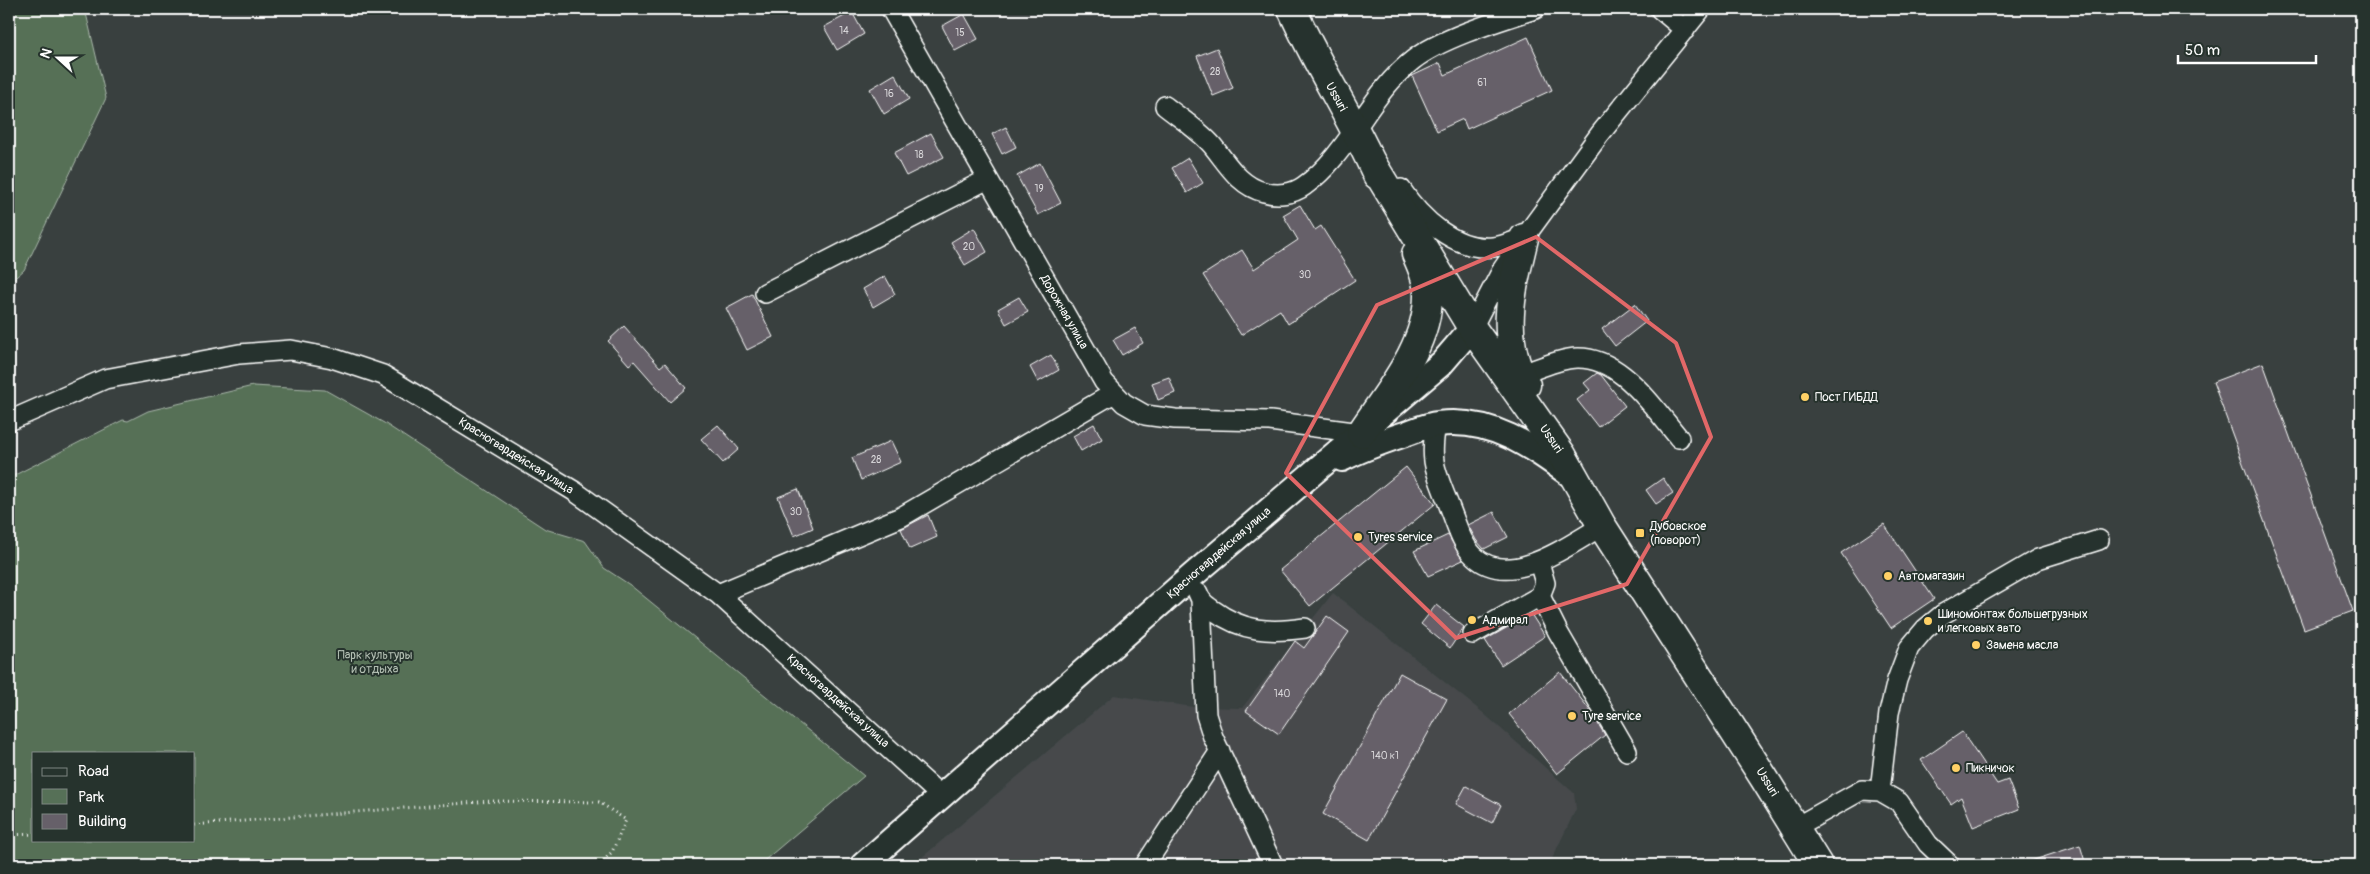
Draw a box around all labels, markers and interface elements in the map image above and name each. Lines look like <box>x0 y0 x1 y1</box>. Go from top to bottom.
house number: 14 <box>839 25 849 37</box>
house number: 15 <box>955 27 965 39</box>
north arrow <box>32 32 82 82</box>
scale bar <box>2178 32 2315 64</box>
text: 50 m <box>2185 41 2220 60</box>
text: N <box>37 46 56 61</box>
house number: 28 <box>1210 66 1220 78</box>
house number: 61 <box>1477 77 1487 89</box>
street label: Ussuri <box>1322 80 1350 114</box>
house number: 16 <box>884 88 894 100</box>
house number: 18 <box>915 149 923 161</box>
house number: 19 <box>1034 183 1044 195</box>
house number: 20 <box>963 241 975 253</box>
house number: 30 <box>1299 269 1311 281</box>
street label: Дорожная улица <box>1036 271 1091 352</box>
place label: Пост ГИБДД <box>1815 390 1878 405</box>
marker: Пост ГИБДД <box>1799 391 1811 403</box>
street label: Красногвардейская улица <box>456 414 577 498</box>
street label: Ussuri <box>1536 422 1566 456</box>
house number: 28 <box>871 454 881 466</box>
street label: Красногвардейская улица <box>1164 504 1274 602</box>
house number: 30 <box>790 506 802 518</box>
place label: Дубовское (поворот) <box>1649 519 1706 548</box>
marker: Дубовское (поворот) <box>1634 527 1646 539</box>
place label: Tyres service <box>1368 530 1433 545</box>
marker: Tyres service <box>1352 531 1364 543</box>
place label: Автомагазин <box>1898 569 1964 584</box>
marker: Автомагазин <box>1882 570 1894 582</box>
place label: Шиномонтаж большегрузных и легковых авто <box>1938 607 2088 636</box>
place label: Адмирал <box>1482 613 1528 628</box>
marker: Адмирал <box>1466 614 1478 626</box>
marker: Шиномонтаж большегрузных и легковых авто <box>1922 615 1934 627</box>
place label: Замена масла <box>1986 638 2059 653</box>
marker: Замена масла <box>1970 639 1982 651</box>
park label: Парк культуры и отдыха <box>338 648 413 677</box>
street label: Красногвардейская улица <box>784 651 893 751</box>
house number: 140 <box>1274 688 1290 700</box>
place label: Tyre service <box>1582 709 1641 724</box>
marker: Tyre service <box>1566 710 1578 722</box>
house number: 140 к1 <box>1371 750 1399 762</box>
legend <box>32 752 195 842</box>
place label: Пикничок <box>1966 761 2015 776</box>
text: Road <box>78 762 109 781</box>
marker: Пикничок <box>1950 762 1962 774</box>
street label: Ussuri <box>1752 765 1782 799</box>
text: Park <box>78 788 105 807</box>
text: Building <box>78 812 126 831</box>

